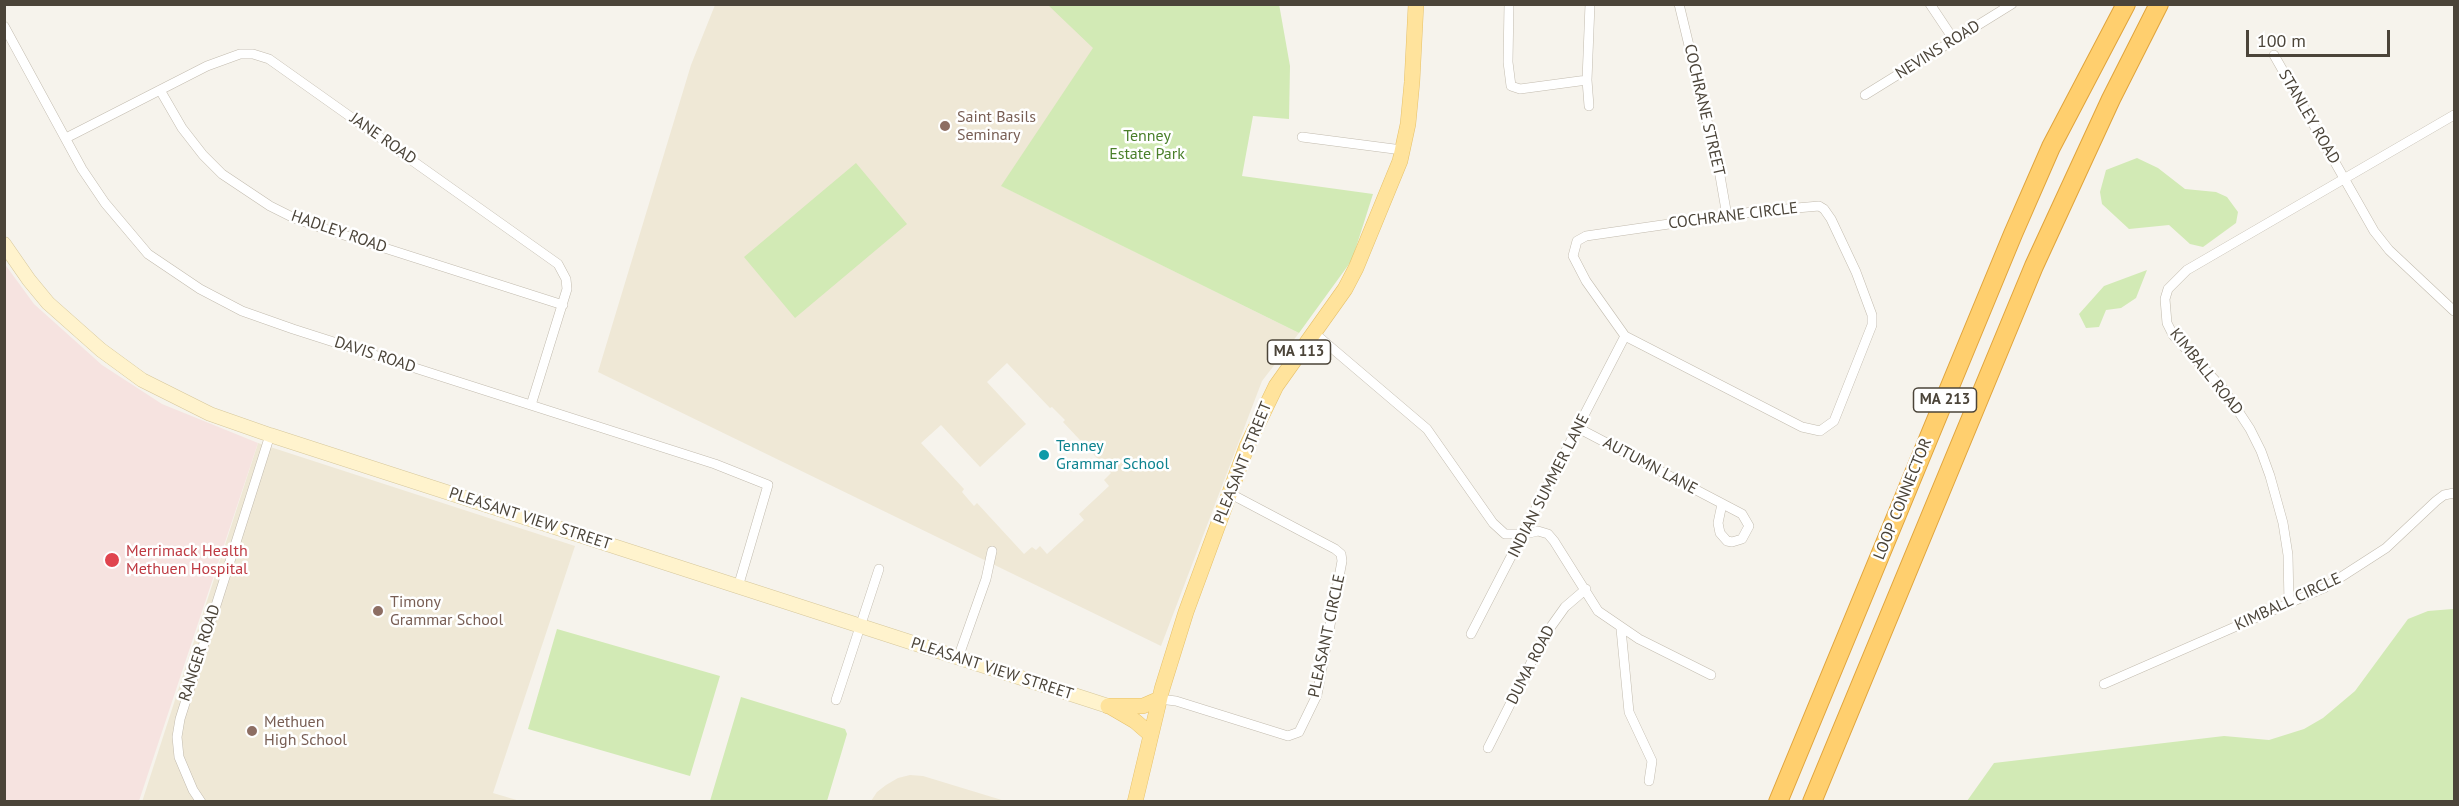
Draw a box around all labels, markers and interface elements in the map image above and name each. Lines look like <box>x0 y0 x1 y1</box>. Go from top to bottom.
street label: NEVINS ROAD <box>1892 16 1984 84</box>
scale bar <box>2249 18 2393 56</box>
text: 100 m <box>2257 29 2306 52</box>
street label: COCHRANE STREET <box>1680 42 1728 178</box>
street label: STANLEY ROAD <box>2274 66 2344 168</box>
place label: Saint Basils Seminary <box>957 107 1036 145</box>
street label: JANE ROAD <box>346 109 420 169</box>
marker: Saint Basils Seminary <box>938 119 952 133</box>
park label: Tenney Estate Park <box>1109 126 1185 164</box>
street label: COCHRANE CIRCLE <box>1667 199 1799 233</box>
street label: HADLEY ROAD <box>289 207 389 257</box>
street label: KIMBALL ROAD <box>2165 325 2247 419</box>
street label: DAVIS ROAD <box>332 333 418 377</box>
road number: MA 113 <box>1268 340 1330 364</box>
road number: MA 213 <box>1914 388 1976 412</box>
street label: PLEASANT STREET <box>1210 399 1276 527</box>
street label: INDIAN SUMMER LANE <box>1504 411 1594 561</box>
street label: AUTUMN LANE <box>1600 433 1700 499</box>
street label: LOOP CONNECTOR <box>1870 435 1936 563</box>
place label: Tenney Grammar School <box>1056 436 1169 474</box>
marker: Tenney Grammar School <box>1037 448 1051 462</box>
street label: PLEASANT VIEW STREET <box>446 484 614 554</box>
place label: Merrimack Health Methuen Hospital <box>126 541 248 579</box>
marker: Merrimack Health Methuen Hospital <box>103 551 121 569</box>
street label: KIMBALL CIRCLE <box>2232 569 2344 635</box>
street label: PLEASANT CIRCLE <box>1305 573 1349 699</box>
place label: Timony Grammar School <box>390 592 503 630</box>
street label: RANGER ROAD <box>175 602 225 704</box>
marker: Timony Grammar School <box>371 604 385 618</box>
street label: DUMA ROAD <box>1503 622 1559 708</box>
street label: PLEASANT VIEW STREET <box>908 634 1076 704</box>
place label: Methuen High School <box>264 712 347 750</box>
marker: Methuen High School <box>245 724 259 738</box>

